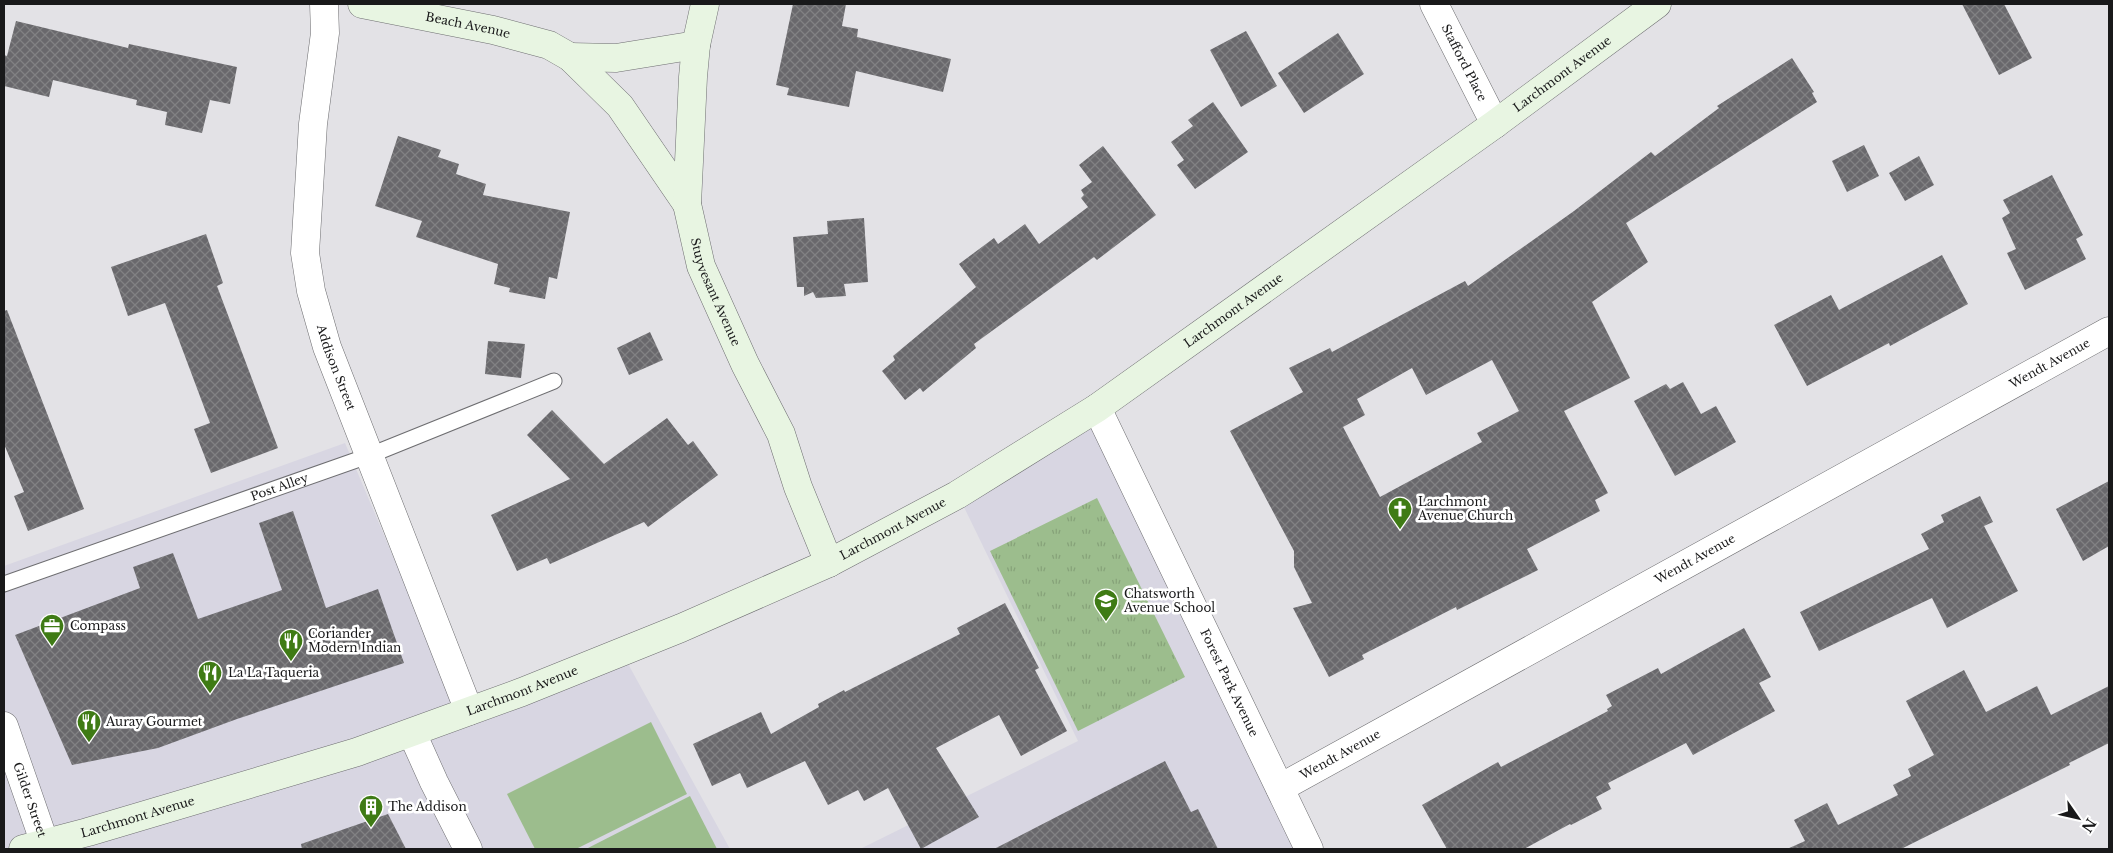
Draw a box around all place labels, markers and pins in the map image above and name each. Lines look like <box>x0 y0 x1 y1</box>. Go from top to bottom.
place label: Larchmont Avenue Church <box>1417 494 1513 523</box>
church icon: Larchmont Avenue Church <box>1387 496 1413 530</box>
place label: Chatsworth Avenue School <box>1123 586 1215 615</box>
school or university icon: Chatsworth Avenue School <box>1093 588 1119 622</box>
office icon: Compass <box>39 613 65 647</box>
place label: Compass <box>70 618 126 633</box>
place label: Coriander Modern Indian <box>308 626 401 655</box>
restaurant icon: Coriander Modern Indian <box>278 628 304 662</box>
restaurant icon: La La Taqueria <box>197 660 223 694</box>
place label: La La Taqueria <box>228 665 320 680</box>
restaurant icon: Auray Gourmet <box>76 709 102 743</box>
place label: Auray Gourmet <box>105 714 203 729</box>
building icon: The Addison <box>358 794 384 828</box>
place label: The Addison <box>388 799 467 814</box>

